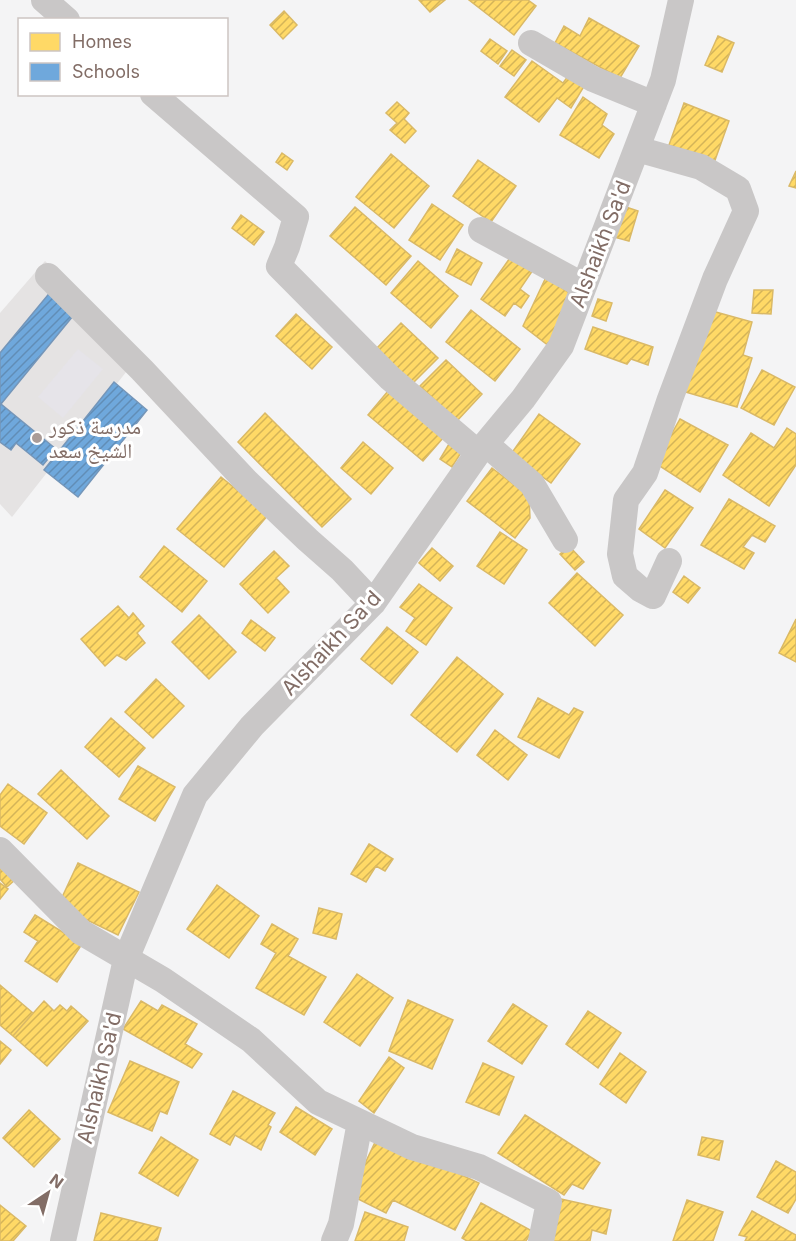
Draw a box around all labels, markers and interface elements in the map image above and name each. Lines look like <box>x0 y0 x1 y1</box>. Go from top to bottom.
legend <box>18 18 228 96</box>
text: Homes <box>72 31 132 52</box>
text: Schools <box>72 61 140 82</box>
street label: Alshaikh Sa'd <box>564 177 636 311</box>
place label: مدرسة ذكور الشيخ سعد <box>48 414 141 464</box>
marker: مدرسة ذكور الشيخ سعد <box>30 431 44 445</box>
street label: Alshaikh Sa'd <box>276 586 386 700</box>
street label: Alshaikh Sa'd <box>72 1010 126 1146</box>
north arrow <box>18 1163 78 1223</box>
text: N <box>46 1169 68 1193</box>

